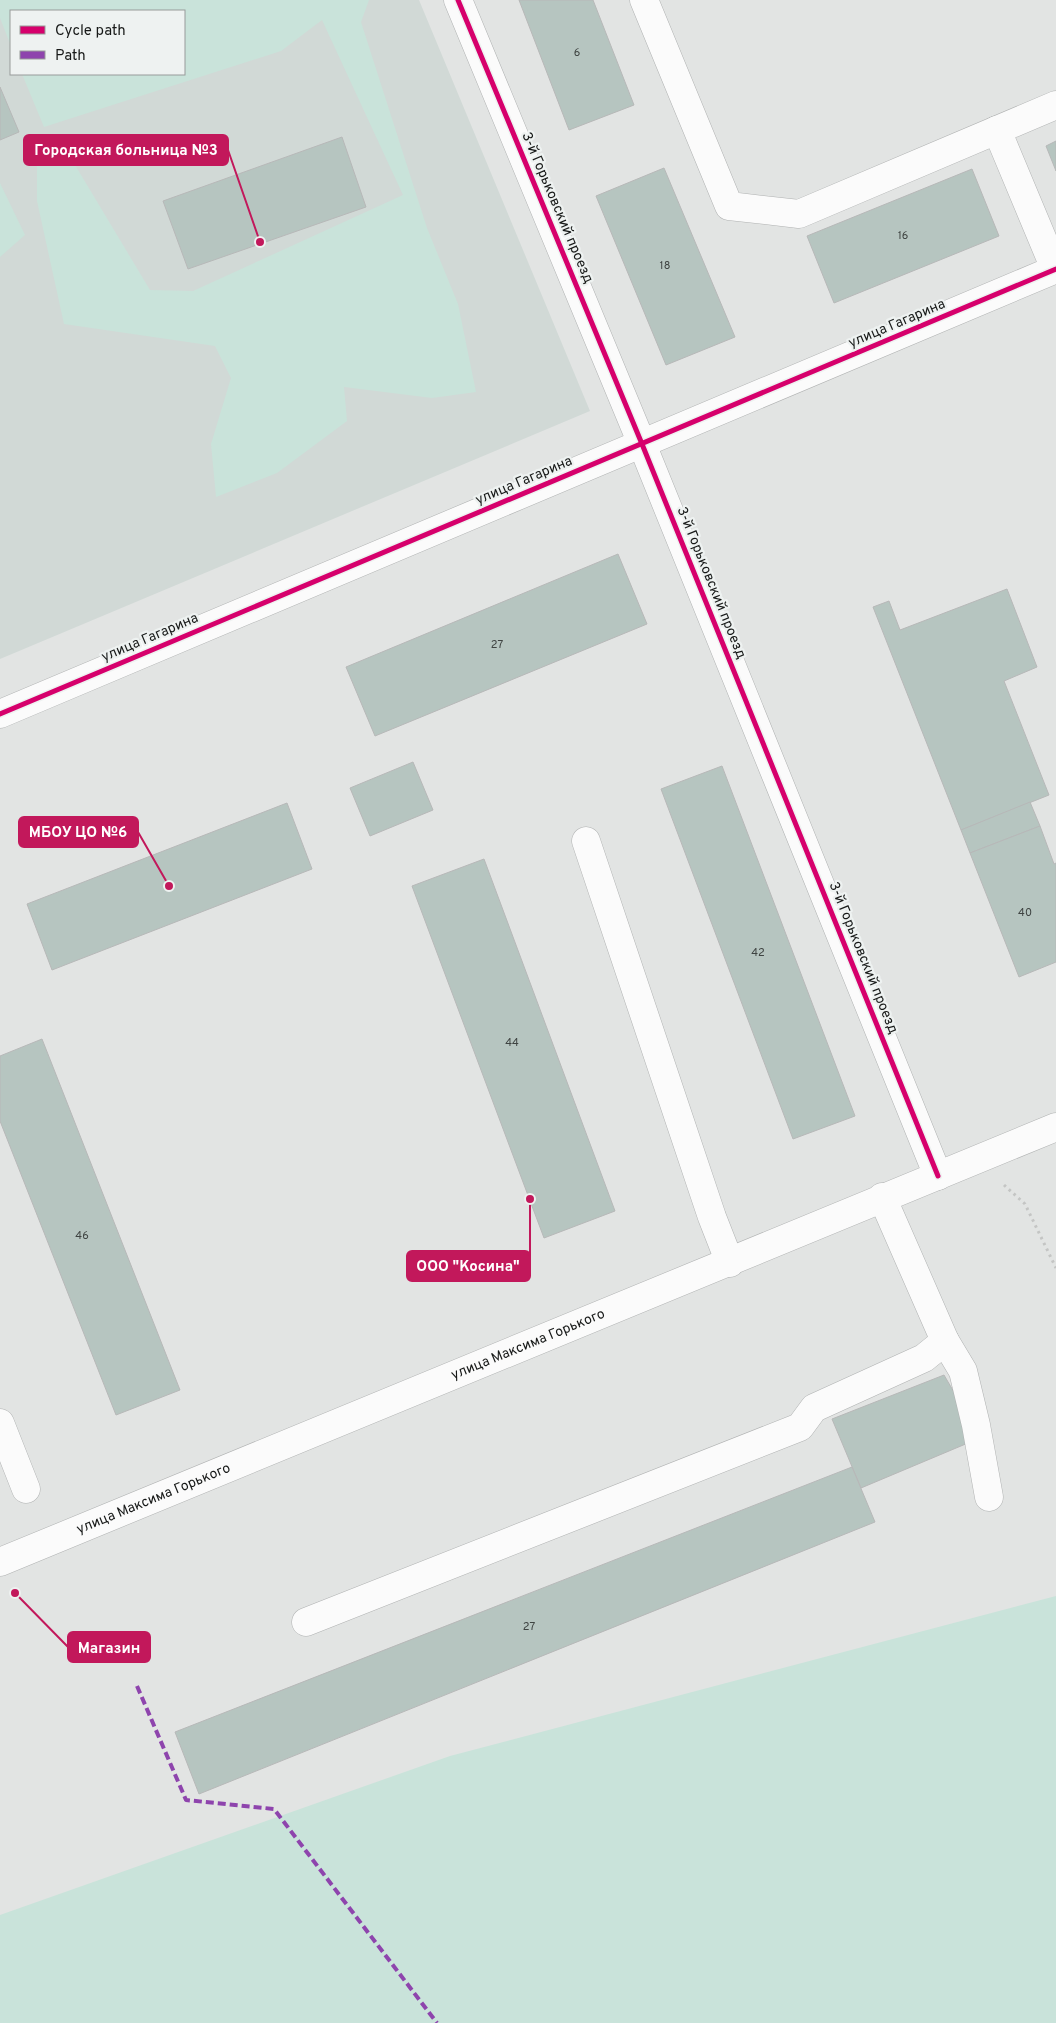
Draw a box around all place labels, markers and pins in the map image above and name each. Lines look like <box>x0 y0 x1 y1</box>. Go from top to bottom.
callout: Городская больница №3 <box>24 135 228 165</box>
callout: МБОУ ЦО №6 <box>19 817 138 847</box>
callout: ООО "Косина" <box>407 1251 530 1281</box>
callout: Магазин <box>68 1632 150 1662</box>

